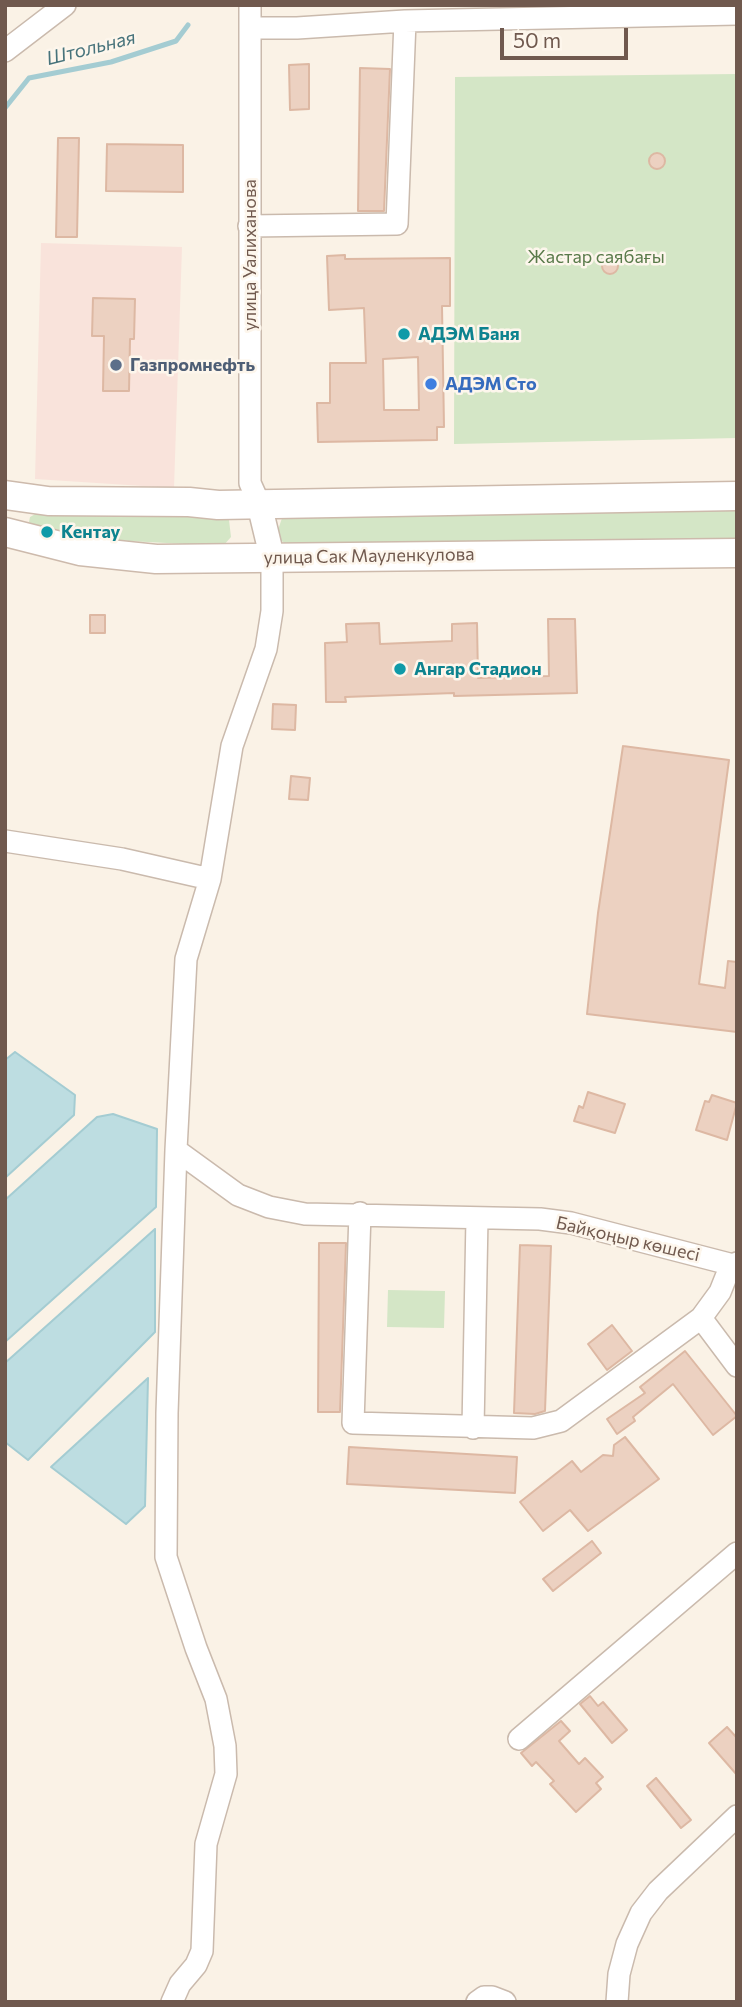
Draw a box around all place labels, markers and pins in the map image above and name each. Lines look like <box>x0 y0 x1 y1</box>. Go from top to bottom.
place label: АДЭМ Баня <box>418 323 520 345</box>
marker: АДЭМ Баня <box>396 326 412 342</box>
place label: Газпромнефть <box>130 354 255 376</box>
marker: Газпромнефть <box>108 357 124 373</box>
place label: АДЭМ Сто <box>445 373 537 395</box>
marker: АДЭМ Сто <box>423 376 439 392</box>
place label: Кентау <box>61 521 120 543</box>
marker: Кентау <box>39 524 55 540</box>
place label: Ангар Стадион <box>414 658 542 680</box>
marker: Ангар Стадион <box>392 661 408 677</box>

